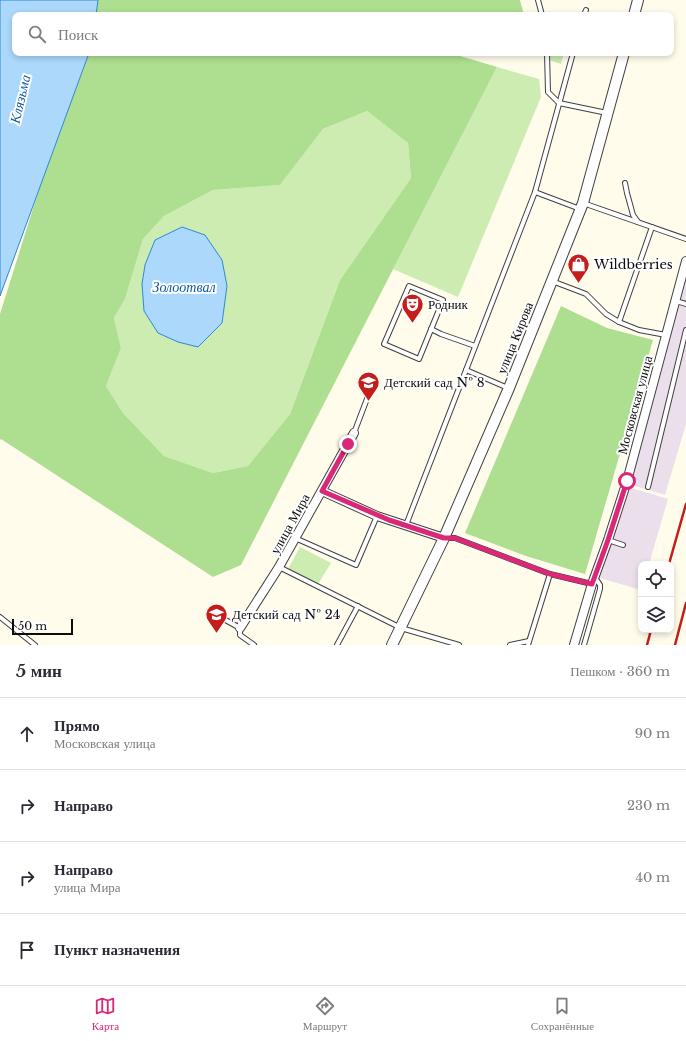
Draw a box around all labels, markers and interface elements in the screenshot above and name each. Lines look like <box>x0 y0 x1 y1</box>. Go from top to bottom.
search box <box>12 12 674 56</box>
icon: search <box>26 23 48 45</box>
text: Поиск <box>58 25 98 44</box>
water label: Клязьма <box>5 73 34 126</box>
shop icon: Wildberries <box>566 251 592 284</box>
place label: Wildberries <box>593 256 673 273</box>
water label: Золоотвал <box>152 278 216 296</box>
theatre icon: Родник <box>399 291 425 324</box>
place label: Родник <box>428 296 469 313</box>
street label: улица Кирова <box>493 299 537 377</box>
street label: Московская улица <box>614 354 656 456</box>
school or university icon: Детский сад № 8 <box>355 369 381 402</box>
place label: Детский сад № 8 <box>384 374 485 391</box>
route end <box>339 435 357 453</box>
route start <box>618 472 636 490</box>
street label: улица Мира <box>266 491 314 557</box>
map controls <box>638 561 674 633</box>
button: locate <box>638 561 674 597</box>
button: layers <box>638 597 674 633</box>
school or university icon: Детский сад № 24 <box>204 601 230 634</box>
place label: Детский сад № 24 <box>232 606 340 623</box>
scale bar <box>12 617 73 636</box>
text: 50 m <box>18 619 47 633</box>
text: 5 мин <box>16 661 62 682</box>
text: Пешком · 360 m <box>570 663 670 680</box>
text: Прямо <box>54 716 100 735</box>
icon: ahead <box>16 723 38 745</box>
text: 90 m <box>635 725 670 742</box>
text: Московская улица <box>54 735 156 752</box>
icon: right <box>16 795 38 817</box>
text: Направо <box>54 796 113 815</box>
text: 230 m <box>627 797 670 814</box>
text: Направо <box>54 860 113 879</box>
icon: right <box>16 867 38 889</box>
text: 40 m <box>635 869 670 886</box>
text: улица Мира <box>54 879 121 896</box>
icon: arrive <box>16 939 38 961</box>
text: Пункт назначения <box>54 940 180 959</box>
tab: Карта <box>92 995 119 1033</box>
tab: Маршрут <box>303 995 347 1033</box>
tab: Сохранённые <box>531 995 594 1033</box>

